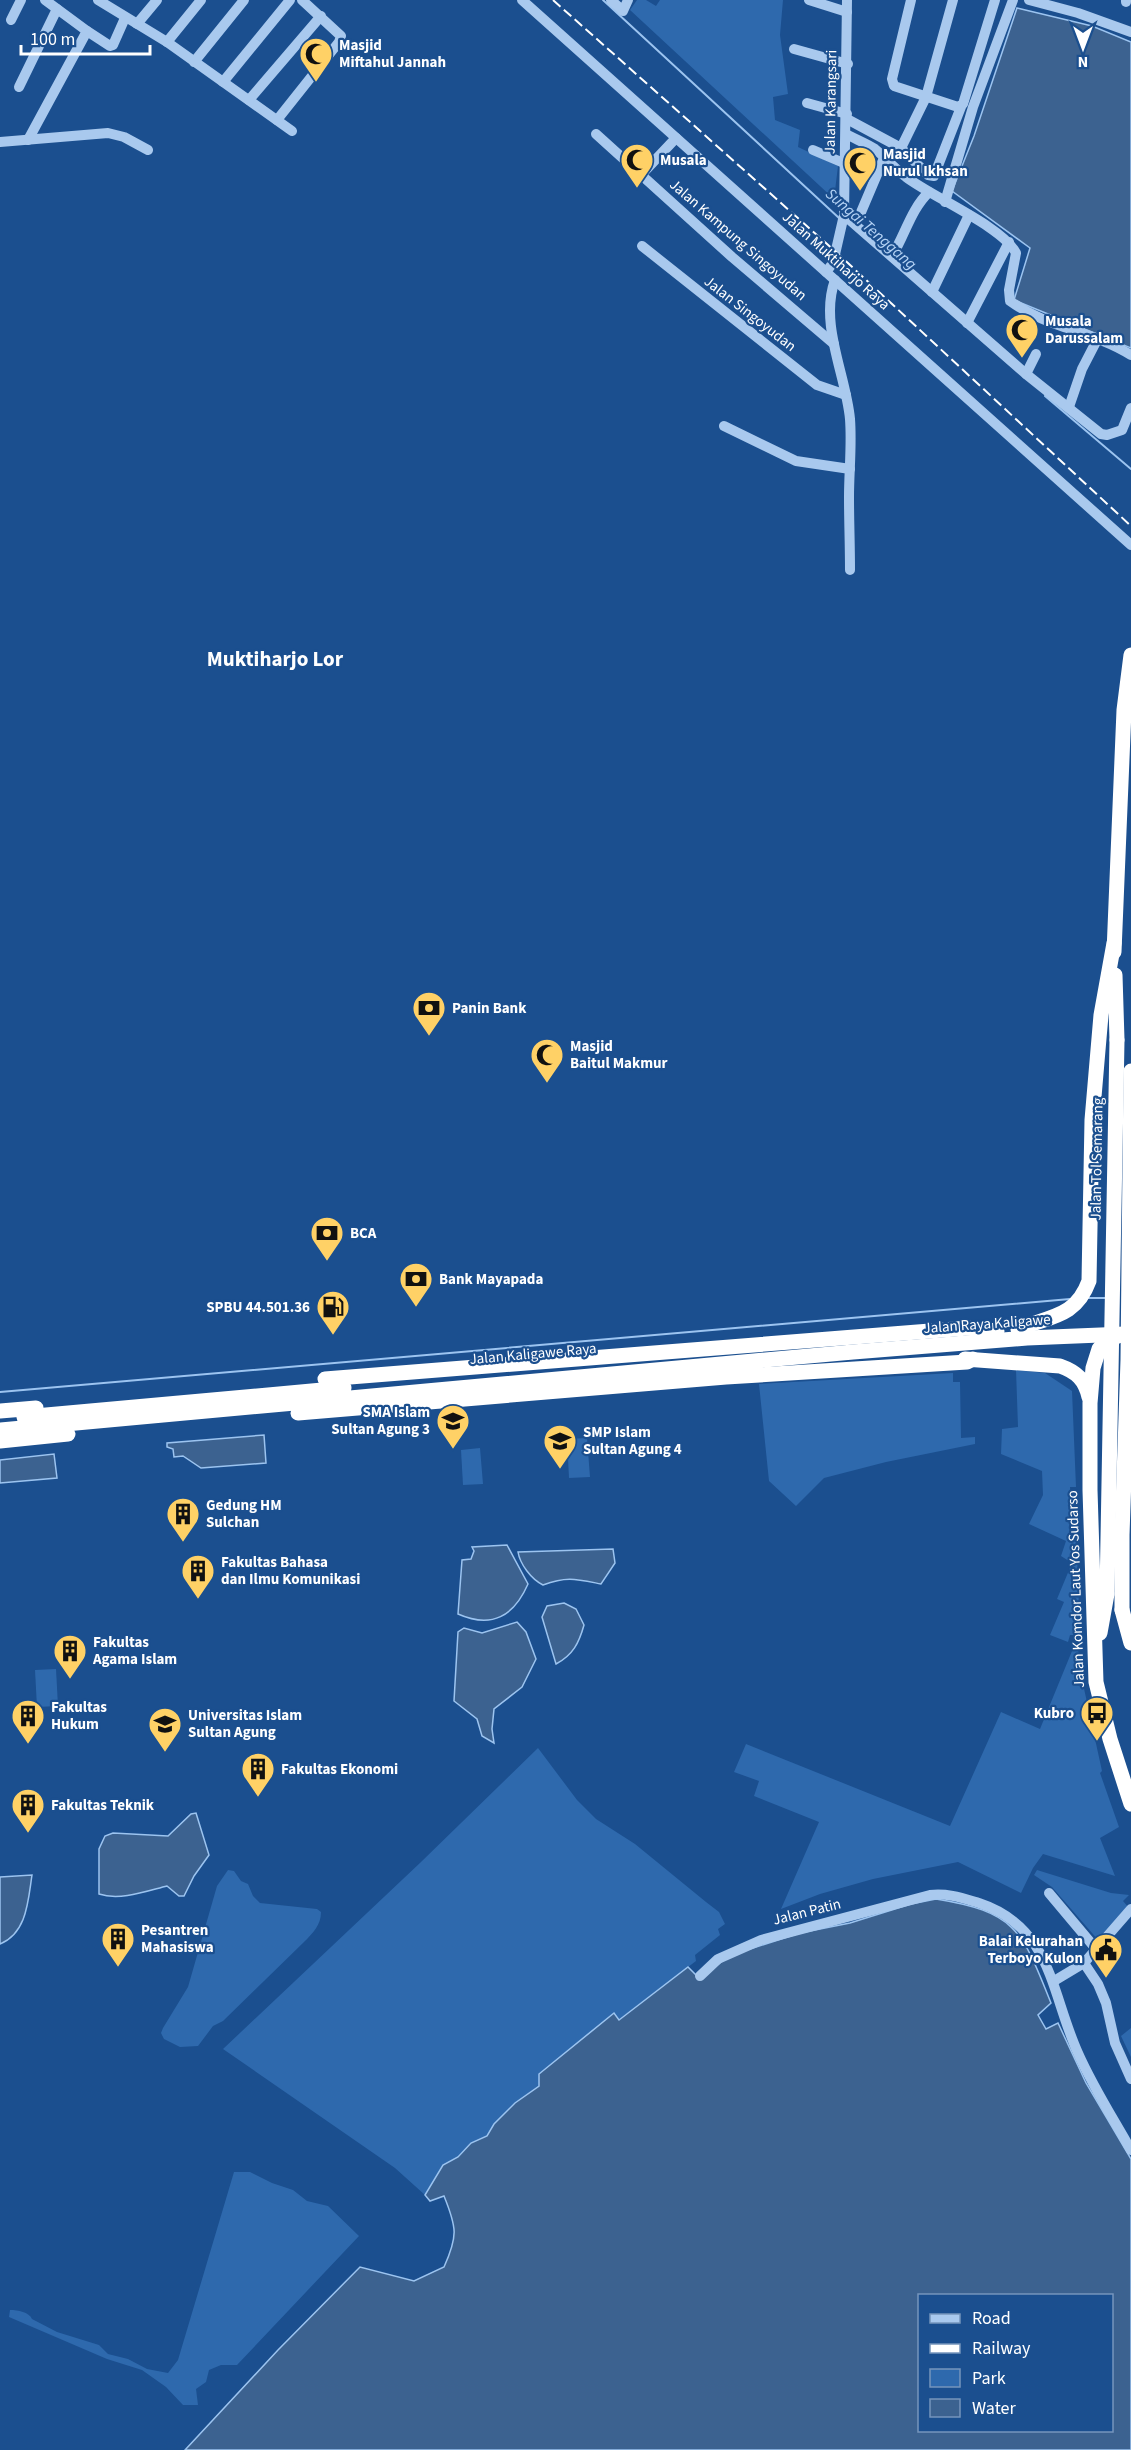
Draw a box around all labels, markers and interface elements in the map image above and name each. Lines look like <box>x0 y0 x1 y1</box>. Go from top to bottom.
scale bar <box>21 18 150 56</box>
north arrow <box>1053 18 1113 78</box>
text: 100 m <box>30 27 75 52</box>
place label: Masjid Miftahul Jannah <box>339 35 446 73</box>
mosque icon: Masjid Miftahul Jannah <box>298 36 334 83</box>
street label: Jalan Karangsari <box>820 50 842 154</box>
text: N <box>1078 51 1088 73</box>
mosque icon: Musala <box>619 142 655 189</box>
place label: Masjid Nurul Ikhsan <box>883 144 968 182</box>
mosque icon: Masjid Nurul Ikhsan <box>842 145 878 192</box>
place label: Musala <box>660 150 707 171</box>
street label: Jalan Kampung Singoyudan <box>665 174 811 306</box>
water label: Sungai Tenggang <box>821 183 921 275</box>
street label: Jalan Muktiharjo Raya <box>778 207 894 315</box>
street label: Jalan Singoyudan <box>699 271 801 357</box>
place label: Musala Darussalam <box>1045 311 1123 349</box>
mosque icon: Musala Darussalam <box>1004 312 1040 359</box>
district label: Muktiharjo Lor <box>207 644 344 674</box>
bank icon: Panin Bank <box>411 990 447 1037</box>
place label: Panin Bank <box>452 998 527 1019</box>
place label: Masjid Baitul Makmur <box>570 1036 668 1074</box>
mosque icon: Masjid Baitul Makmur <box>529 1037 565 1084</box>
street label: Jalan Tol Semarang <box>1085 1097 1109 1221</box>
bank icon: BCA <box>309 1215 345 1262</box>
place label: BCA <box>350 1223 377 1244</box>
bank icon: Bank Mayapada <box>398 1261 434 1308</box>
place label: Bank Mayapada <box>439 1269 543 1290</box>
fuel station icon: SPBU 44.501.36 <box>315 1289 351 1336</box>
place label: SPBU 44.501.36 <box>206 1297 310 1318</box>
street label: Jalan Raya Kaligawe <box>923 1309 1051 1339</box>
street label: Jalan Kaligawe Raya <box>469 1338 597 1370</box>
place label: SMA Islam Sultan Agung 3 <box>331 1402 430 1440</box>
school or university icon: SMA Islam Sultan Agung 3 <box>435 1403 471 1450</box>
place label: SMP Islam Sultan Agung 4 <box>583 1422 682 1460</box>
school or university icon: SMP Islam Sultan Agung 4 <box>542 1423 578 1470</box>
street label: Jalan Komdor Laut Yos Sudarso <box>1062 1490 1090 1688</box>
place label: Gedung HM Sulchan <box>206 1495 282 1533</box>
building icon: Gedung HM Sulchan <box>165 1496 201 1543</box>
place label: Fakultas Bahasa dan Ilmu Komunikasi <box>221 1552 360 1590</box>
building icon: Fakultas Bahasa dan Ilmu Komunikasi <box>180 1553 216 1600</box>
place label: Fakultas Agama Islam <box>92 1632 177 1670</box>
building icon: Fakultas Agama Islam <box>52 1633 88 1680</box>
bus stop icon: Kubro <box>1079 1695 1115 1742</box>
place label: Fakultas Hukum <box>51 1697 107 1735</box>
building icon: Fakultas Hukum <box>10 1698 46 1745</box>
place label: Kubro <box>1034 1703 1074 1724</box>
place label: Universitas Islam Sultan Agung <box>188 1705 302 1743</box>
school or university icon: Universitas Islam Sultan Agung <box>147 1706 183 1753</box>
building icon: Fakultas Ekonomi <box>240 1751 276 1798</box>
place label: Fakultas Ekonomi <box>281 1759 398 1780</box>
building icon: Fakultas Teknik <box>10 1787 46 1834</box>
place label: Fakultas Teknik <box>51 1795 155 1816</box>
street label: Jalan Patin <box>771 1893 843 1931</box>
place label: Pesantren Mahasiswa <box>141 1920 214 1958</box>
building icon: Pesantren Mahasiswa <box>100 1921 136 1968</box>
place label: Balai Kelurahan Terboyo Kulon <box>979 1931 1083 1969</box>
public building icon: Balai Kelurahan Terboyo Kulon <box>1088 1932 1124 1979</box>
legend <box>918 2294 1113 2432</box>
text: Road <box>972 2306 1011 2331</box>
text: Railway <box>972 2336 1031 2361</box>
text: Park <box>972 2366 1006 2391</box>
text: Water <box>972 2396 1016 2421</box>

